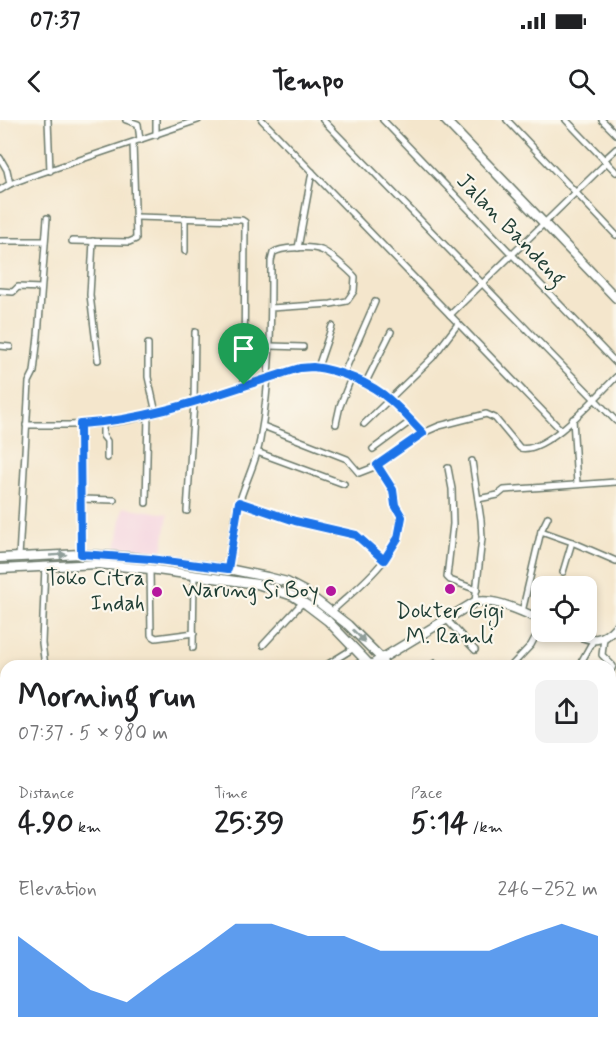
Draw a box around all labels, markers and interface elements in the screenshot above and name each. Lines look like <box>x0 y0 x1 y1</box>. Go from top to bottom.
text: 07:37 <box>30 7 80 35</box>
text: Tempo <box>272 64 344 99</box>
icon: back <box>18 65 51 98</box>
icon: search <box>565 65 598 98</box>
street label: Jalan Bandeng <box>448 168 572 294</box>
pin <box>218 323 269 385</box>
icon: arrive <box>227 332 260 365</box>
one-way arrow <box>49 550 68 560</box>
place label: Toko Citra Indah <box>46 565 145 618</box>
map controls <box>531 576 597 642</box>
button: locate <box>531 576 597 642</box>
place label: Warung Si Boy <box>182 577 319 606</box>
marker: Dokter Gigi M. Ramli <box>443 582 457 596</box>
marker: Warung Si Boy <box>324 584 338 598</box>
marker: Toko Citra Indah <box>150 585 164 599</box>
place label: Dokter Gigi M. Ramli <box>396 598 504 651</box>
one-way arrow <box>351 629 365 643</box>
text: Morning run <box>18 675 196 719</box>
button: share <box>535 680 598 743</box>
text: 07:37 · 5 × 980 m <box>18 720 168 747</box>
text: Distance <box>18 783 74 804</box>
text: Time <box>214 783 248 804</box>
text: Pace <box>411 783 443 804</box>
text: 4.90 <box>18 804 74 843</box>
text: 25:39 <box>214 804 284 843</box>
text: 5:14 <box>411 804 468 843</box>
text: km <box>74 817 101 838</box>
text: /km <box>468 817 503 838</box>
text: Elevation <box>18 876 97 903</box>
text: 246–252 m <box>498 876 598 903</box>

